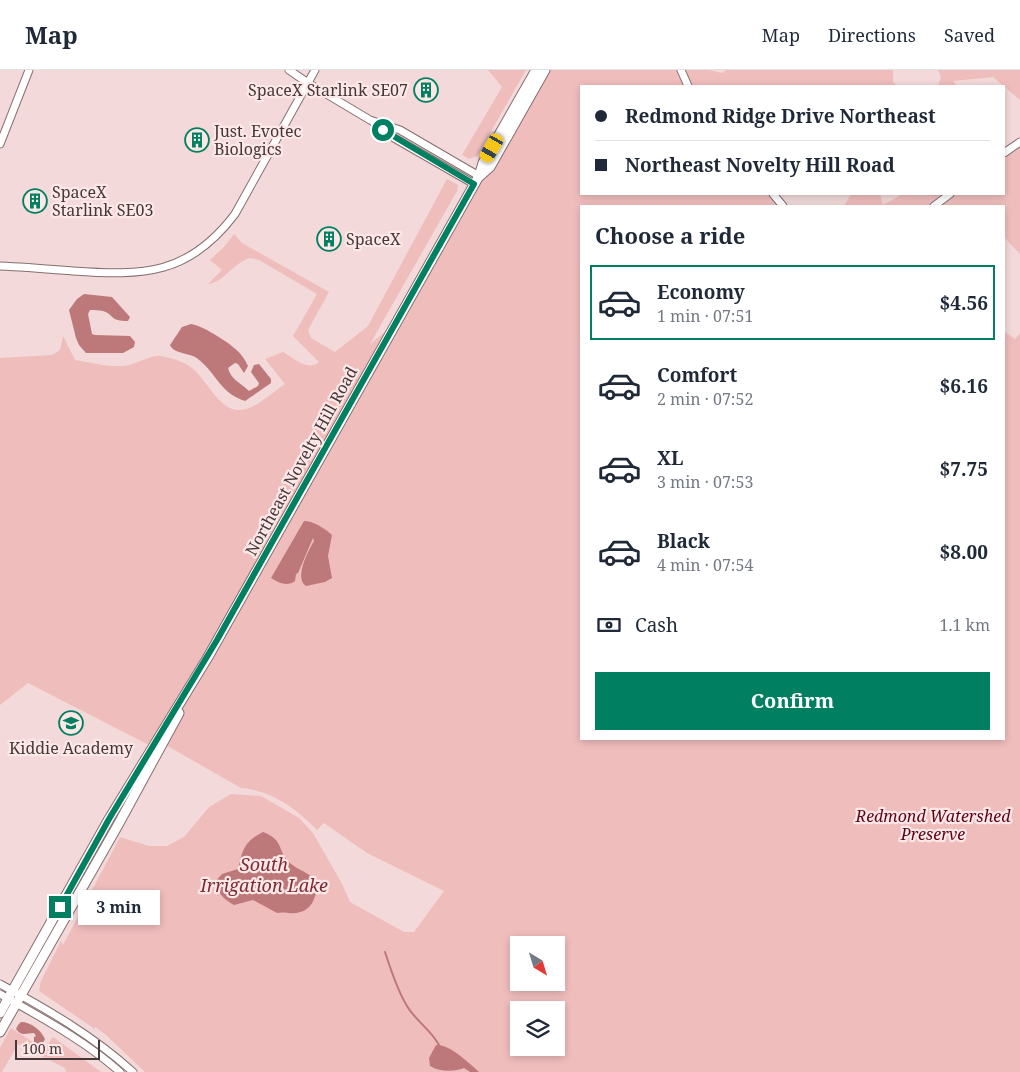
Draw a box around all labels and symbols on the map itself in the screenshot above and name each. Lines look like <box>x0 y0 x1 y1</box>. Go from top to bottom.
building icon: SpaceX Starlink SE07 <box>413 77 439 103</box>
place label: SpaceX Starlink SE07 <box>248 79 408 101</box>
route start <box>372 119 394 141</box>
place label: Just. Evotec Biologics <box>213 120 302 160</box>
building icon: Just. Evotec Biologics <box>184 127 210 153</box>
car <box>478 131 505 165</box>
place label: SpaceX Starlink SE03 <box>52 181 153 221</box>
building icon: SpaceX Starlink SE03 <box>22 188 48 214</box>
building icon: SpaceX <box>316 226 342 252</box>
place label: SpaceX <box>346 228 401 250</box>
street label: Northeast Novelty Hill Road <box>240 362 362 559</box>
school or university icon: Kiddie Academy <box>58 710 84 736</box>
place label: Kiddie Academy <box>9 737 134 759</box>
park label: Redmond Watershed Preserve <box>855 805 1011 845</box>
water label: South Irrigation Lake <box>199 852 328 897</box>
callout: 3 min <box>78 890 160 924</box>
route end <box>49 896 71 918</box>
north arrow <box>510 936 565 991</box>
scale bar <box>15 1037 100 1060</box>

